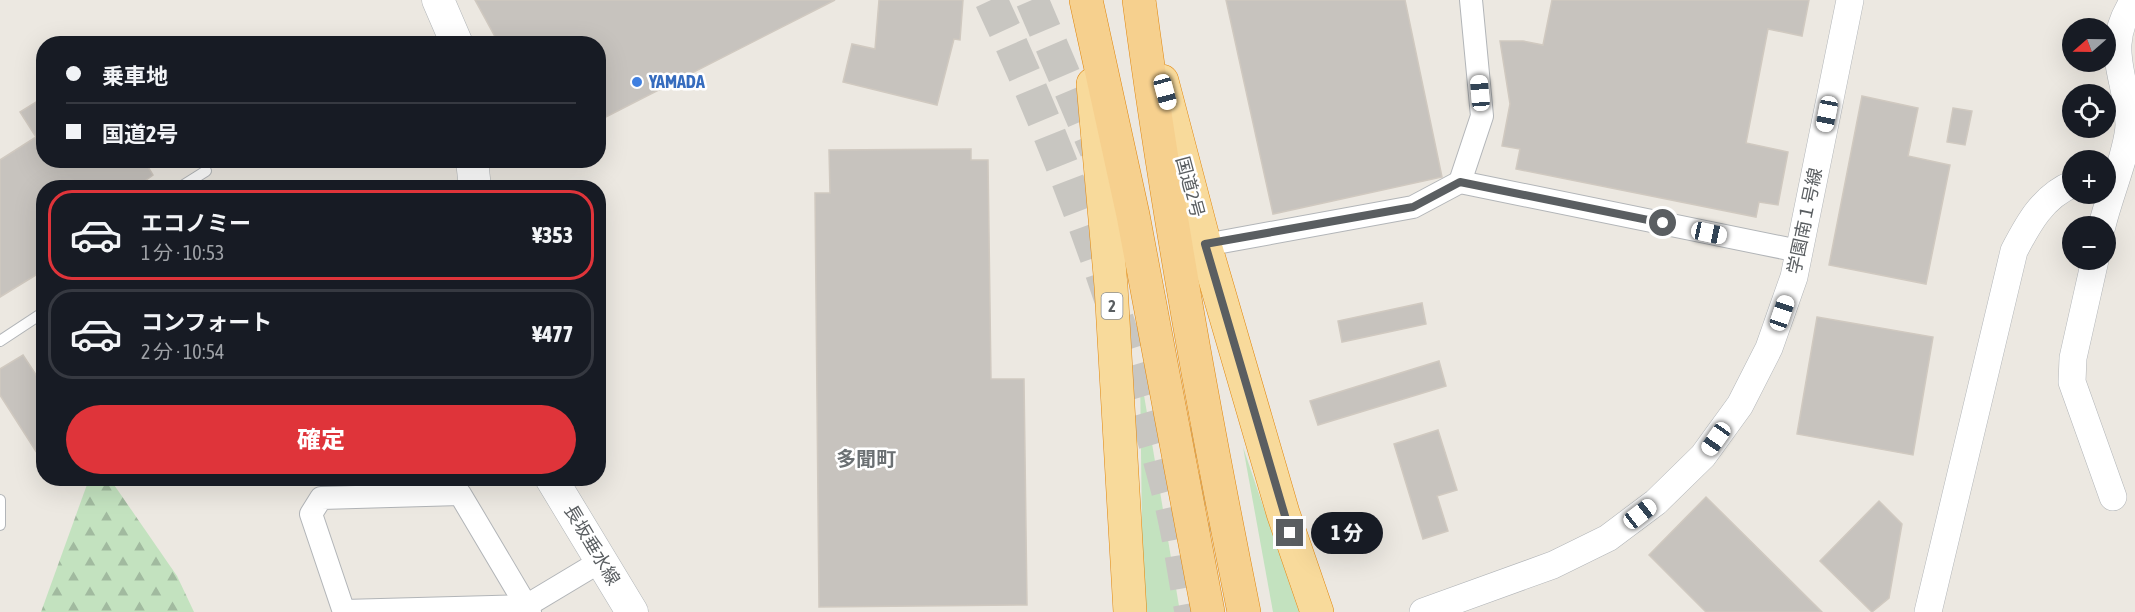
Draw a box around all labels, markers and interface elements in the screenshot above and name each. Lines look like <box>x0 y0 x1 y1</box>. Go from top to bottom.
north arrow <box>2062 18 2116 72</box>
map controls <box>2062 18 2116 270</box>
text: 乗車地 <box>102 63 168 89</box>
place label: YAMADA <box>648 71 705 92</box>
car <box>1152 72 1178 112</box>
car <box>1469 74 1491 112</box>
marker: YAMADA <box>630 75 644 89</box>
button: locate <box>2062 84 2116 138</box>
car <box>1815 95 1839 133</box>
text: 国道2号 <box>102 121 178 147</box>
button: + <box>2062 150 2116 204</box>
street label: 国道2号 <box>1172 154 1209 220</box>
street label: 学園南１号線 <box>1783 166 1826 276</box>
icon: car <box>69 208 123 262</box>
route start <box>1649 209 1676 236</box>
text: エコノミー <box>141 210 251 236</box>
button: − <box>2062 216 2116 270</box>
car <box>1690 220 1728 246</box>
text: ¥353 <box>532 222 573 248</box>
text: 1 分 · 10:53 <box>141 241 224 264</box>
road number: 2 <box>1102 293 1122 319</box>
car <box>1768 293 1796 333</box>
icon: car <box>69 307 123 361</box>
text: コンフォート <box>141 309 272 335</box>
text: ¥477 <box>532 321 573 347</box>
text: 2 分 · 10:54 <box>141 340 224 363</box>
button: 確定 <box>66 405 576 474</box>
car <box>1698 419 1734 459</box>
district label: 多聞町 <box>836 447 896 470</box>
car <box>1620 496 1660 532</box>
street label: 長坂垂水線 <box>560 501 625 589</box>
callout: 1 分 <box>1311 512 1383 554</box>
route end <box>1276 519 1303 546</box>
text: 1 分 <box>1331 521 1363 544</box>

